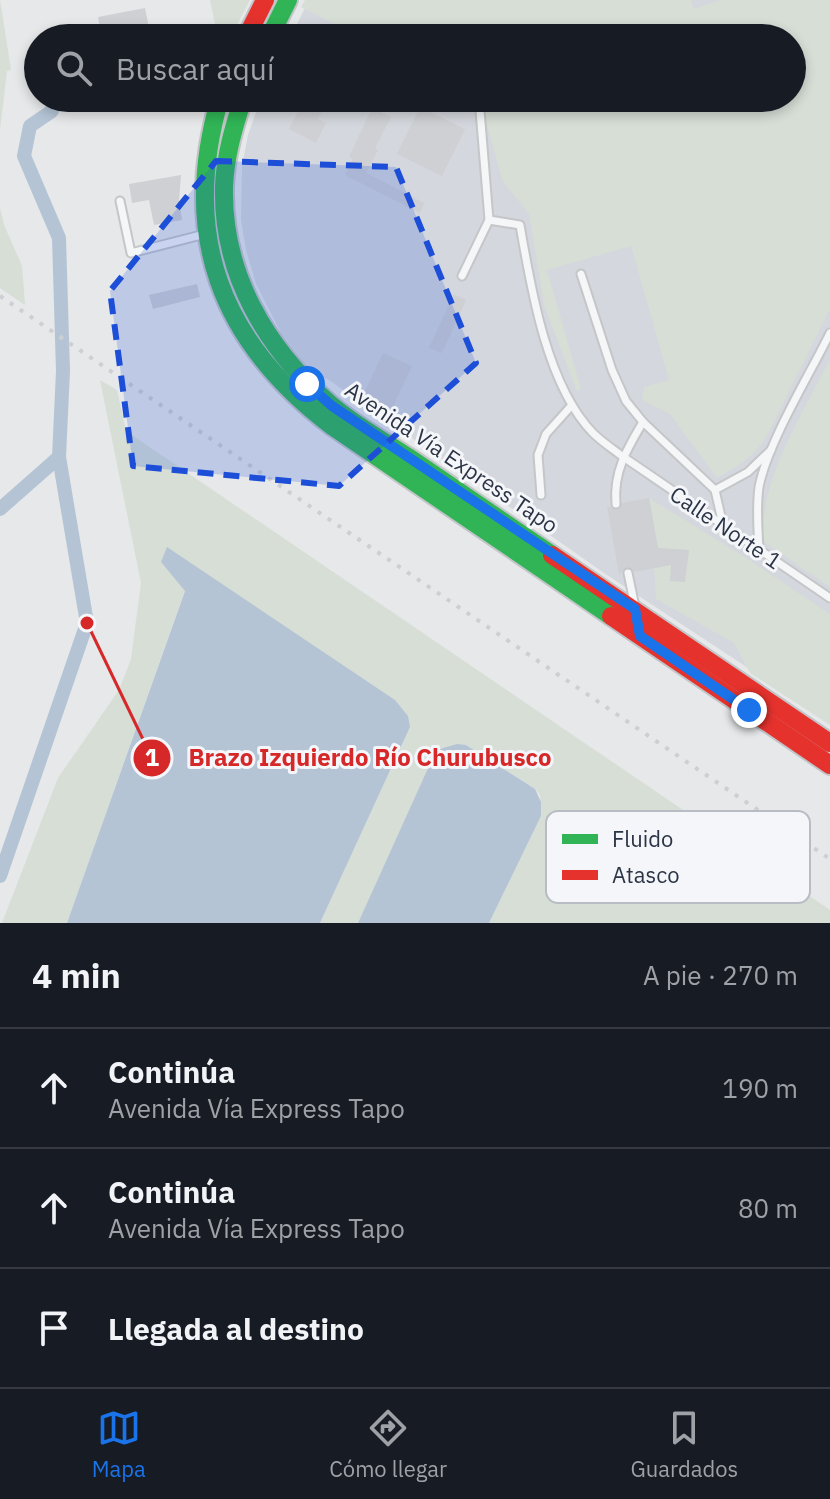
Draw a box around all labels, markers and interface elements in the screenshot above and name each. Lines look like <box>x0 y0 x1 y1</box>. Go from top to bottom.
search box <box>24 24 806 112</box>
icon: search <box>52 46 96 90</box>
text: Buscar aquí <box>116 49 274 88</box>
route start <box>289 366 325 402</box>
street label: Avenida Vía Express Tapo <box>340 375 564 539</box>
street label: Calle Norte 1 <box>665 479 787 575</box>
route end <box>731 692 767 728</box>
callout: Brazo Izquierdo Río Churubusco <box>132 734 567 782</box>
text: 1 <box>145 741 159 773</box>
text: Brazo Izquierdo Río Churubusco <box>189 741 551 773</box>
legend <box>546 811 810 903</box>
text: Fluido <box>612 824 673 853</box>
text: Atasco <box>612 860 679 889</box>
text: 4 min <box>32 953 121 997</box>
text: A pie · 270 m <box>643 958 798 992</box>
text: Continúa <box>108 1052 235 1091</box>
icon: ahead <box>32 1066 76 1110</box>
text: 190 m <box>722 1071 798 1105</box>
text: Avenida Vía Express Tapo <box>108 1091 405 1125</box>
text: Continúa <box>108 1172 235 1211</box>
icon: ahead <box>32 1186 76 1230</box>
text: 80 m <box>738 1191 798 1225</box>
text: Avenida Vía Express Tapo <box>108 1211 405 1245</box>
icon: arrive <box>32 1306 76 1350</box>
text: Llegada al destino <box>108 1309 364 1348</box>
tab: Mapa <box>92 1406 146 1483</box>
tab: Cómo llegar <box>329 1406 447 1483</box>
tab: Guardados <box>631 1406 738 1483</box>

